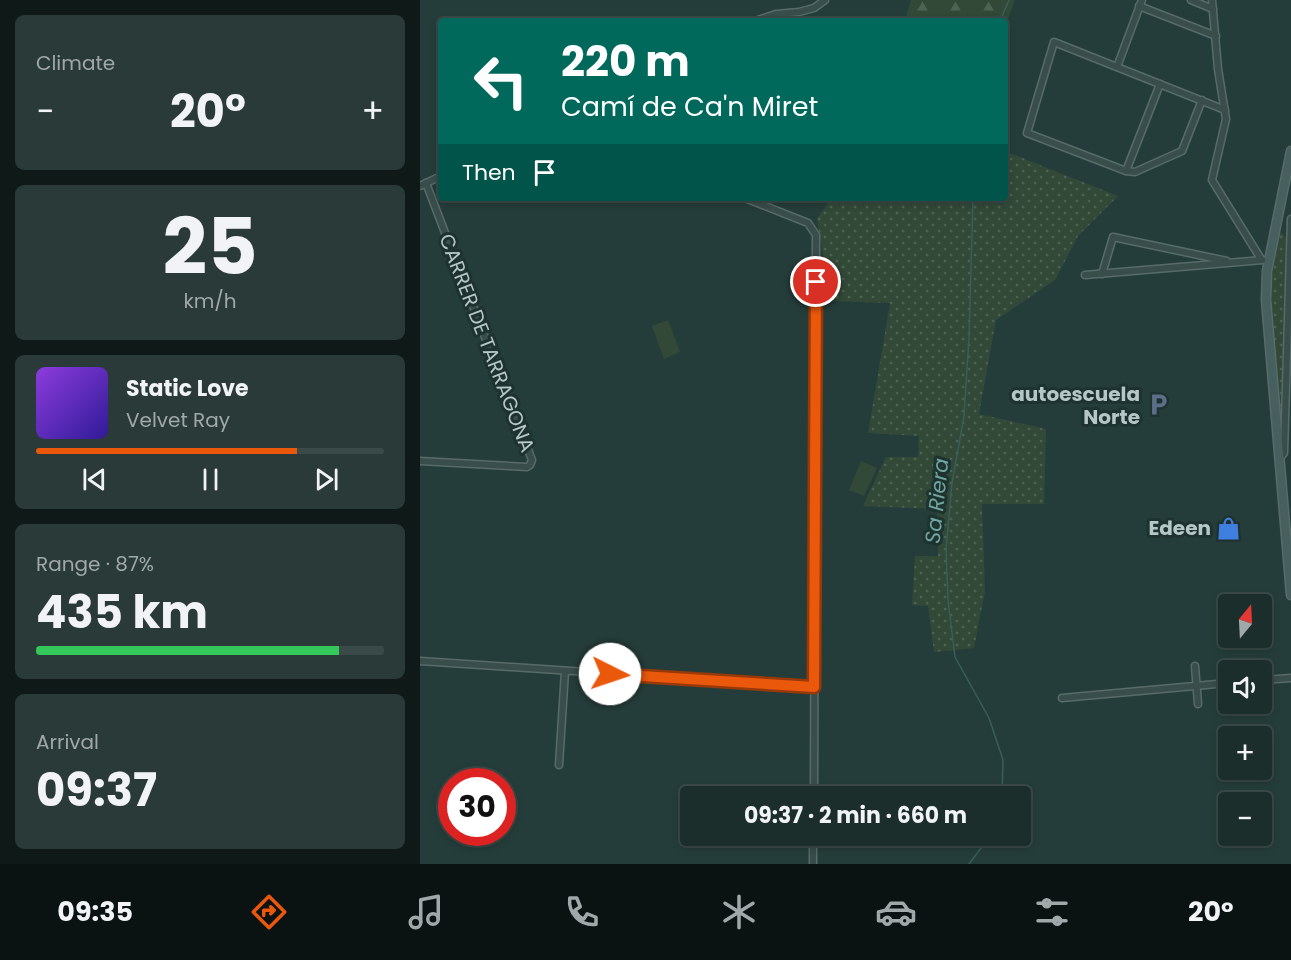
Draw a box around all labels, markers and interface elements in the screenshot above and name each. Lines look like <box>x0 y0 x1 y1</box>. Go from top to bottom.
text: 220 m <box>561 32 690 91</box>
icon: left <box>462 42 540 120</box>
text: Climate <box>36 49 115 77</box>
text: 20° <box>170 80 246 143</box>
text: − <box>36 88 54 135</box>
text: + <box>361 88 384 135</box>
text: Camí de Ca'n Miret <box>561 88 818 125</box>
icon: arrive <box>528 156 561 189</box>
text: Then <box>462 157 516 188</box>
text: 25 <box>162 192 258 301</box>
street label: CARRER DE TARRAGONA <box>432 230 542 456</box>
pin <box>790 256 841 307</box>
icon: arrive <box>799 265 832 298</box>
text: km/h <box>183 287 237 315</box>
text: Static Love <box>126 373 249 404</box>
place label: autoescuela Norte <box>1011 380 1140 431</box>
parking icon: autoescuela Norte <box>1145 392 1171 418</box>
text: Velvet Ray <box>126 406 230 434</box>
water label: Sa Riera <box>918 457 955 545</box>
icon: previous <box>78 463 111 496</box>
icon: pause <box>194 463 227 496</box>
icon: next <box>310 463 343 496</box>
place label: Edeen <box>1148 514 1211 542</box>
shop icon: Edeen <box>1216 515 1242 541</box>
text: Range · 87% <box>36 550 154 578</box>
text: 435 km <box>36 581 208 644</box>
north arrow <box>1218 594 1272 648</box>
map controls <box>1218 594 1272 846</box>
position arrow <box>578 642 642 706</box>
button: sound <box>1218 660 1272 714</box>
button: + <box>1218 726 1272 780</box>
text: Arrival <box>36 728 99 756</box>
text: 09:37 <box>36 759 157 822</box>
speed limit sign: 30 <box>438 768 516 846</box>
button: − <box>1218 792 1272 846</box>
text: 09:37 · 2 min · 660 m <box>744 800 967 831</box>
icon: directions <box>248 891 290 933</box>
icon: music <box>405 891 447 933</box>
icon: phone <box>561 891 603 933</box>
icon: climate <box>718 891 760 933</box>
icon: car <box>875 891 917 933</box>
icon: filters <box>1031 891 1073 933</box>
text: 09:35 <box>57 893 133 930</box>
text: 20° <box>1188 893 1234 930</box>

